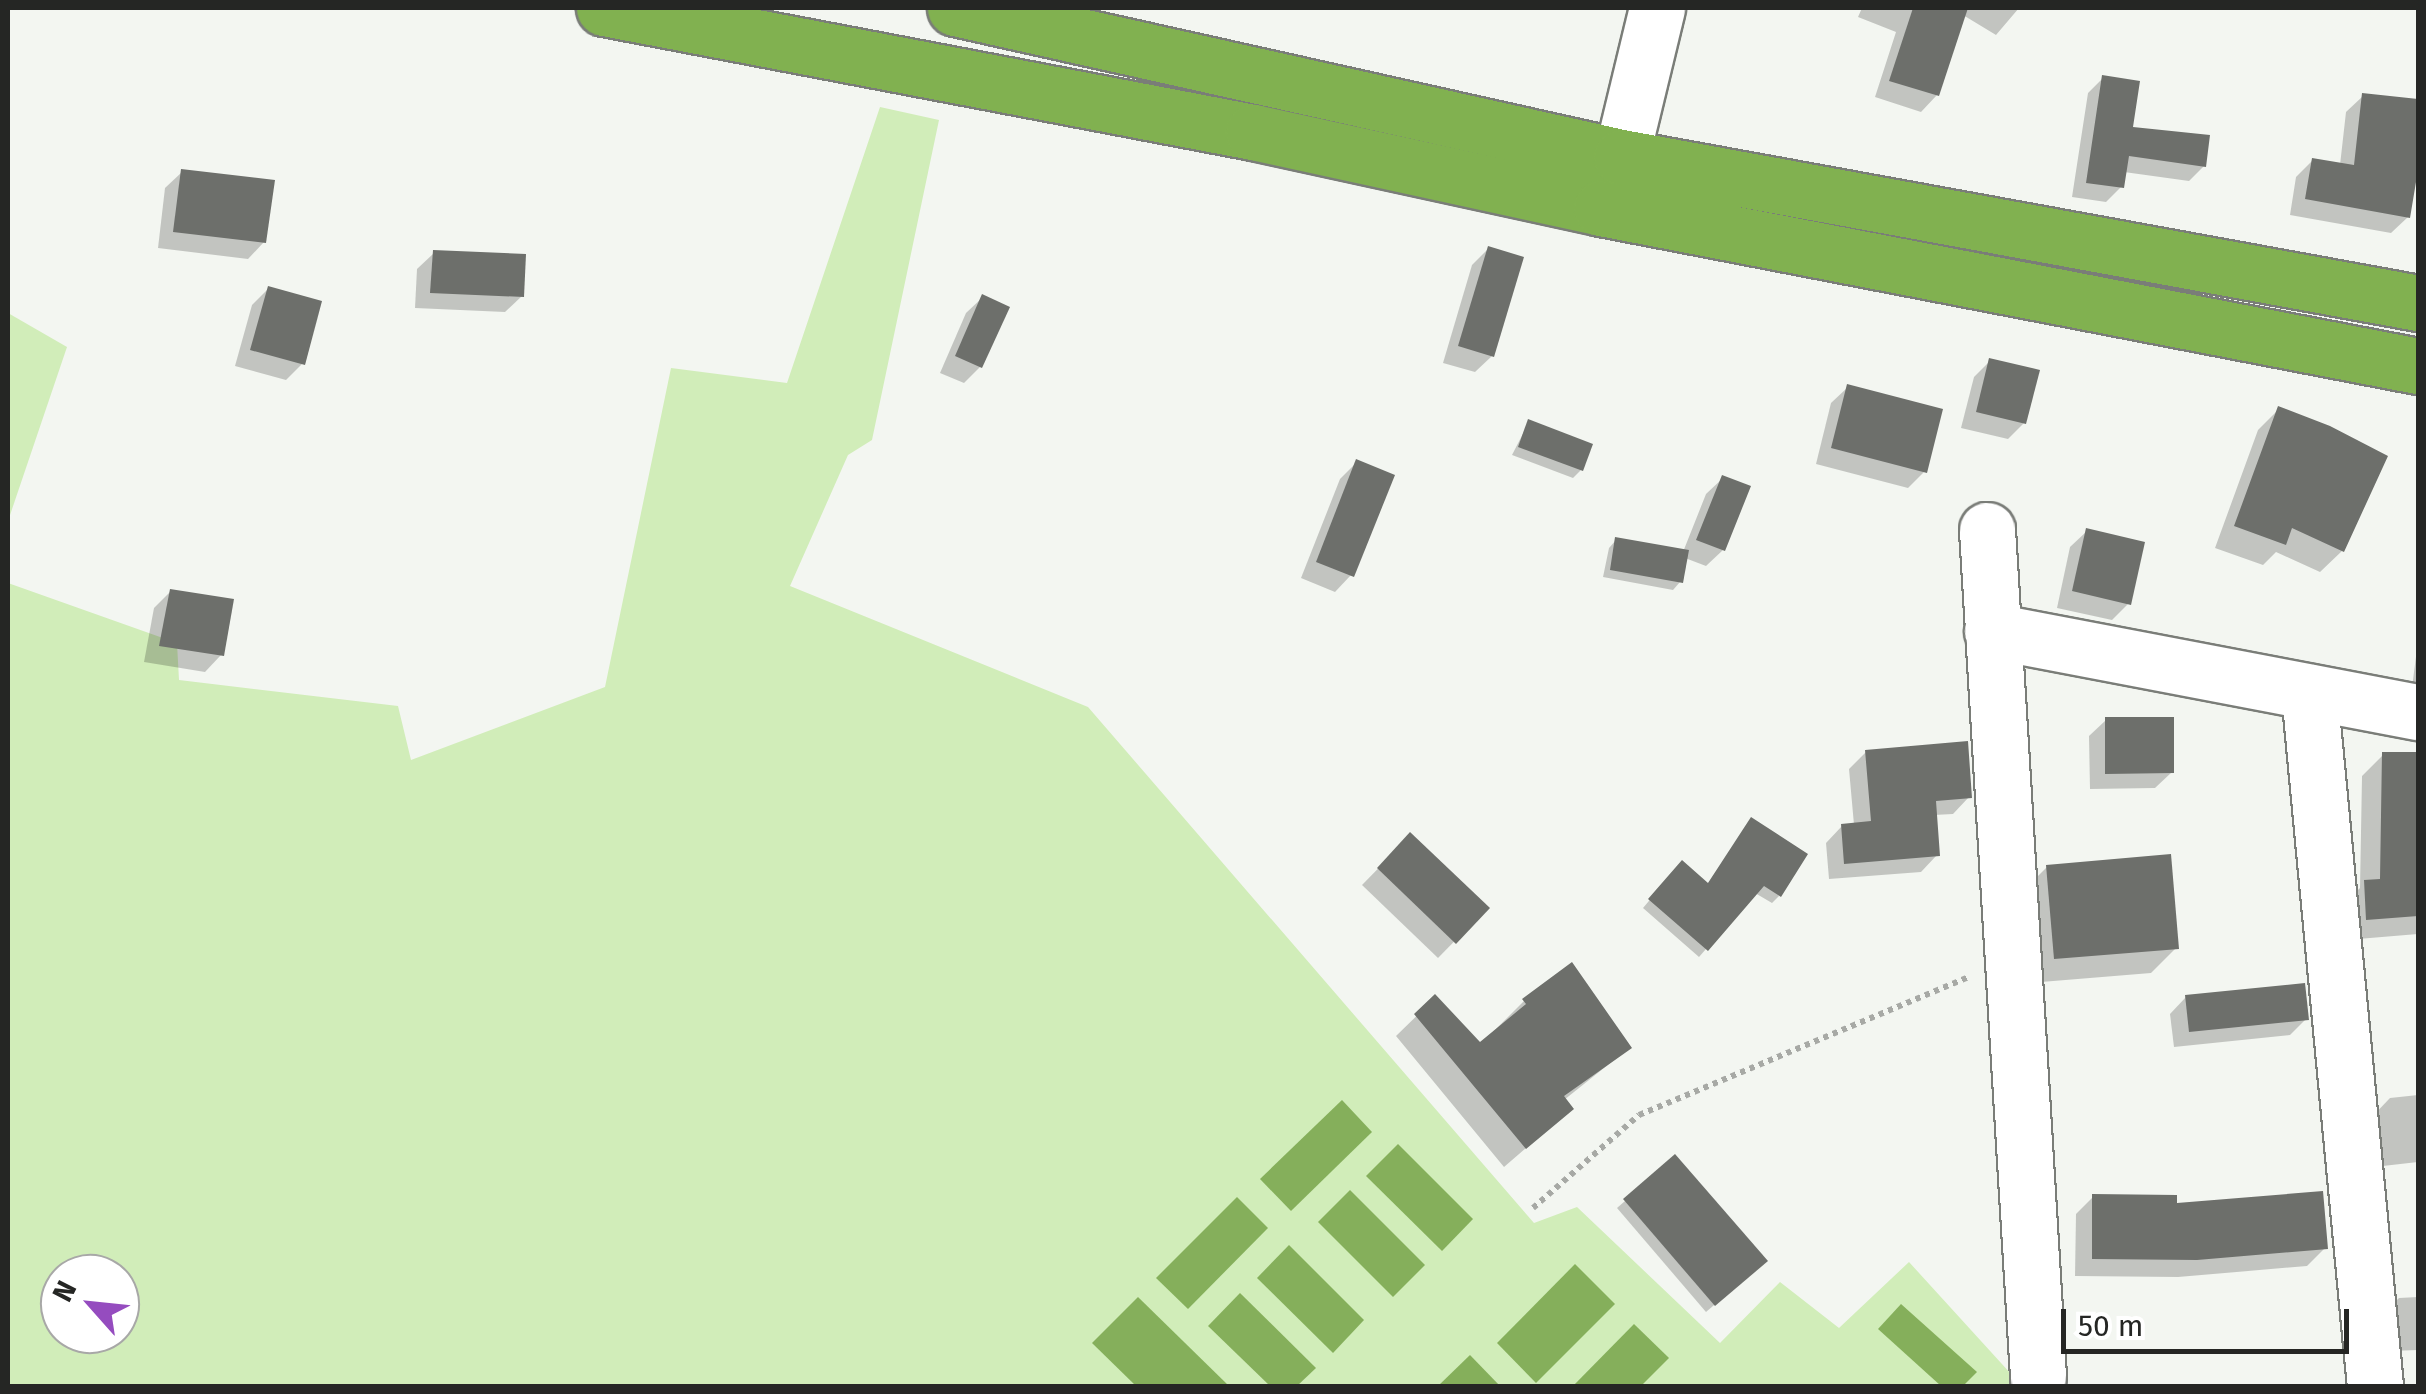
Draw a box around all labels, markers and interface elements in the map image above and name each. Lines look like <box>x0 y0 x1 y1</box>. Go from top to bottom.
north arrow <box>40 1254 140 1354</box>
text: N <box>46 1275 84 1307</box>
scale bar <box>2066 1289 2354 1351</box>
text: 50 m <box>2078 1308 2143 1344</box>

